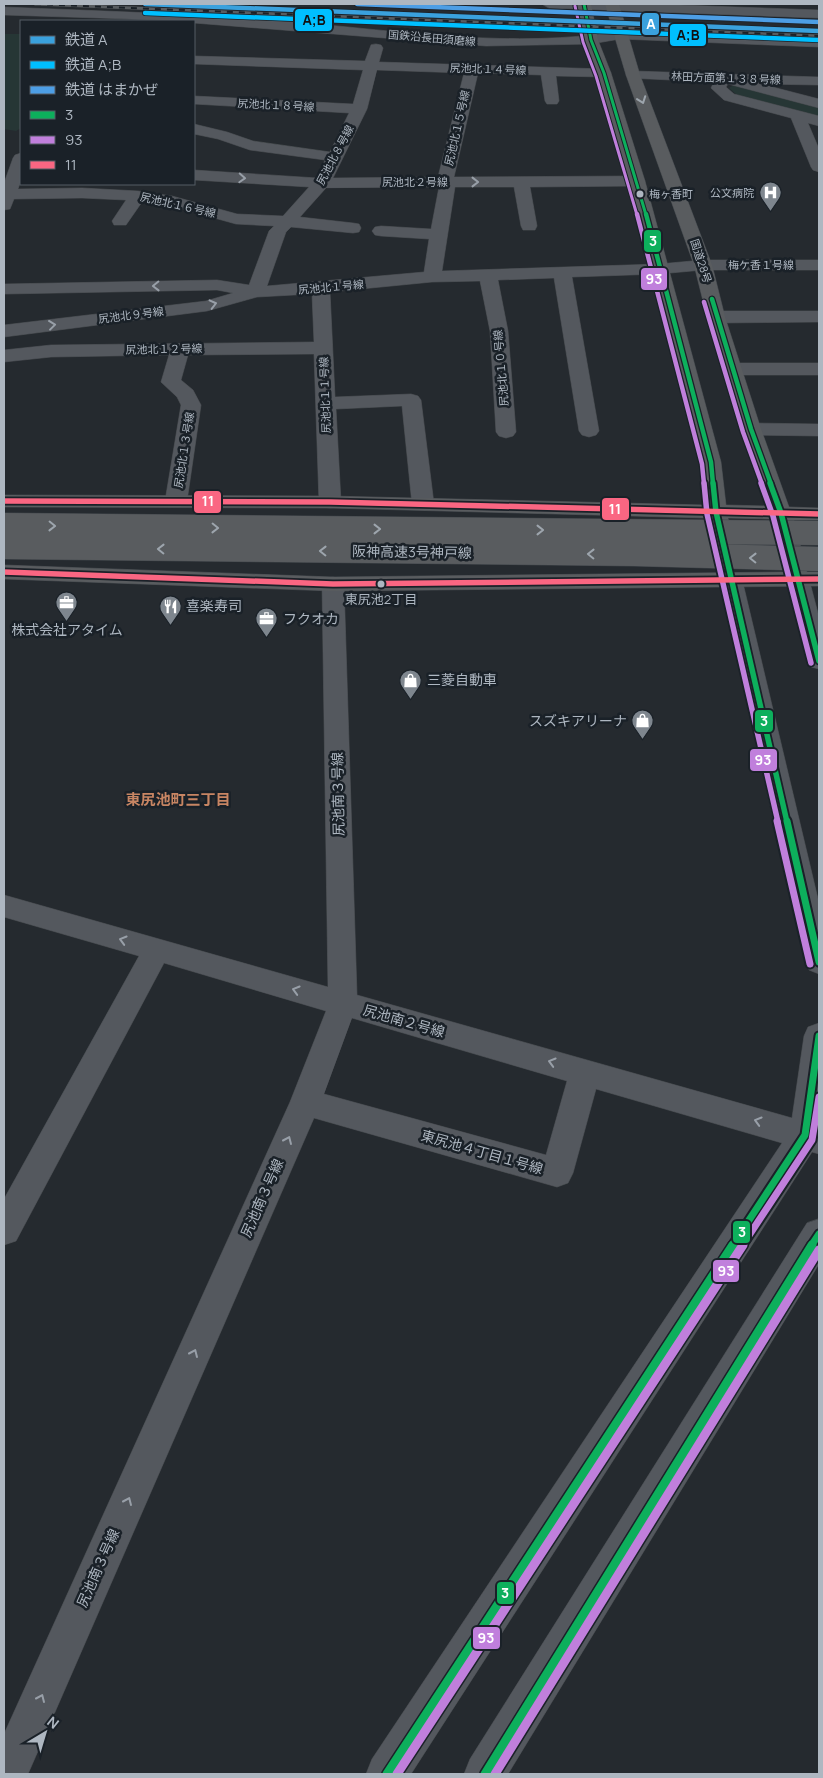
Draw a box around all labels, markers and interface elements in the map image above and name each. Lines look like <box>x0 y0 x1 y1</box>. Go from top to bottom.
line badge: A;B <box>294 8 333 32</box>
text: A;B <box>302 10 326 29</box>
line badge: A <box>641 12 660 36</box>
text: A <box>646 14 656 33</box>
legend <box>20 20 195 185</box>
line badge: A;B <box>669 23 707 47</box>
text: A;B <box>676 25 700 44</box>
street label: 国鉄沿長田須磨線 <box>388 26 477 49</box>
text: 鉄道 A <box>65 29 108 50</box>
text: 鉄道 A;B <box>65 54 121 75</box>
street label: 尻池北１４号線 <box>449 60 527 77</box>
street label: 林田方面第１３８号線 <box>671 68 781 87</box>
text: 鉄道 はまかぜ <box>65 79 158 100</box>
street label: 尻池北１５号線 <box>441 89 472 167</box>
street label: 尻池北１８号線 <box>237 95 315 114</box>
one-way arrow <box>636 95 646 104</box>
text: 3 <box>65 104 73 125</box>
street label: 尻池北８号線 <box>312 122 357 187</box>
text: 93 <box>65 129 83 150</box>
text: 11 <box>65 154 77 175</box>
one-way arrow <box>239 172 247 183</box>
street label: 尻池北２号線 <box>382 174 448 189</box>
one-way arrow <box>472 177 479 187</box>
hospital icon: 公文病院 <box>758 181 782 212</box>
place label: 公文病院 <box>710 185 754 200</box>
place label: 梅ヶ香町 <box>649 186 693 201</box>
street label: 尻池北１６号線 <box>139 189 217 220</box>
marker: 梅ヶ香町 <box>635 189 645 199</box>
line badge: 3 <box>643 229 662 253</box>
text: 3 <box>649 231 657 250</box>
street label: 国道28号 <box>687 237 716 285</box>
street label: 梅ケ香１号線 <box>728 257 794 272</box>
line badge: 93 <box>640 267 668 291</box>
text: 93 <box>646 269 662 288</box>
street label: 尻池北１号線 <box>297 276 364 297</box>
one-way arrow <box>151 281 159 291</box>
one-way arrow <box>209 299 218 310</box>
street label: 尻池北９号線 <box>97 303 165 326</box>
one-way arrow <box>48 320 56 331</box>
street label: 尻池北１０号線 <box>490 329 511 407</box>
street label: 尻池北１２号線 <box>125 340 203 357</box>
street label: 尻池北１１号線 <box>316 356 333 434</box>
street label: 尻池北１３号線 <box>170 411 197 489</box>
line badge: 11 <box>193 490 222 514</box>
text: 11 <box>202 491 214 510</box>
line badge: 11 <box>601 497 630 521</box>
text: 11 <box>609 499 621 518</box>
one-way arrow <box>49 521 57 531</box>
one-way arrow <box>212 523 219 533</box>
one-way arrow <box>374 524 382 534</box>
one-way arrow <box>536 525 544 535</box>
street label: 阪神高速3号神戸線 <box>352 541 472 562</box>
one-way arrow <box>156 544 164 554</box>
one-way arrow <box>319 546 326 556</box>
one-way arrow <box>586 549 594 559</box>
one-way arrow <box>749 552 757 563</box>
marker: 東尻池2丁目 <box>376 579 386 589</box>
office icon: 株式会社アタイム <box>55 590 79 621</box>
place label: 東尻池2丁目 <box>345 590 417 608</box>
restaurant icon: 喜楽寿司 <box>158 594 182 625</box>
place label: 喜楽寿司 <box>186 596 242 615</box>
office icon: フクオカ <box>255 607 279 638</box>
place label: フクオカ <box>283 609 339 628</box>
place label: 株式会社アタイム <box>11 620 123 639</box>
shop icon: 三菱自動車 <box>399 668 423 699</box>
place label: 三菱自動車 <box>427 670 497 689</box>
shop icon: スズキアリーナ <box>631 709 655 740</box>
line badge: 3 <box>754 709 774 733</box>
place label: スズキアリーナ <box>529 711 627 730</box>
text: 3 <box>760 711 768 730</box>
line badge: 93 <box>749 748 778 772</box>
text: 93 <box>755 750 771 769</box>
street label: 尻池南３号線 <box>327 752 348 836</box>
district label: 東尻池町三丁目 <box>125 789 231 810</box>
one-way arrow <box>119 936 127 946</box>
one-way arrow <box>292 986 300 996</box>
street label: 尻池南２号線 <box>361 1000 447 1041</box>
one-way arrow <box>548 1058 556 1068</box>
one-way arrow <box>755 1117 763 1127</box>
street label: 東尻池４丁目１号線 <box>419 1125 545 1178</box>
one-way arrow <box>282 1136 292 1145</box>
street label: 尻池南３号線 <box>236 1156 287 1240</box>
line badge: 3 <box>732 1220 751 1244</box>
text: 3 <box>738 1222 746 1241</box>
line badge: 93 <box>712 1259 740 1283</box>
text: 93 <box>718 1261 734 1280</box>
one-way arrow <box>187 1349 198 1358</box>
one-way arrow <box>121 1497 132 1506</box>
street label: 尻池南３号線 <box>72 1526 123 1610</box>
line badge: 3 <box>496 1581 515 1605</box>
text: 3 <box>501 1583 509 1602</box>
line badge: 93 <box>472 1626 501 1650</box>
text: 93 <box>478 1628 494 1647</box>
one-way arrow <box>34 1694 45 1703</box>
north arrow <box>20 1708 70 1758</box>
text: N <box>43 1712 63 1733</box>

